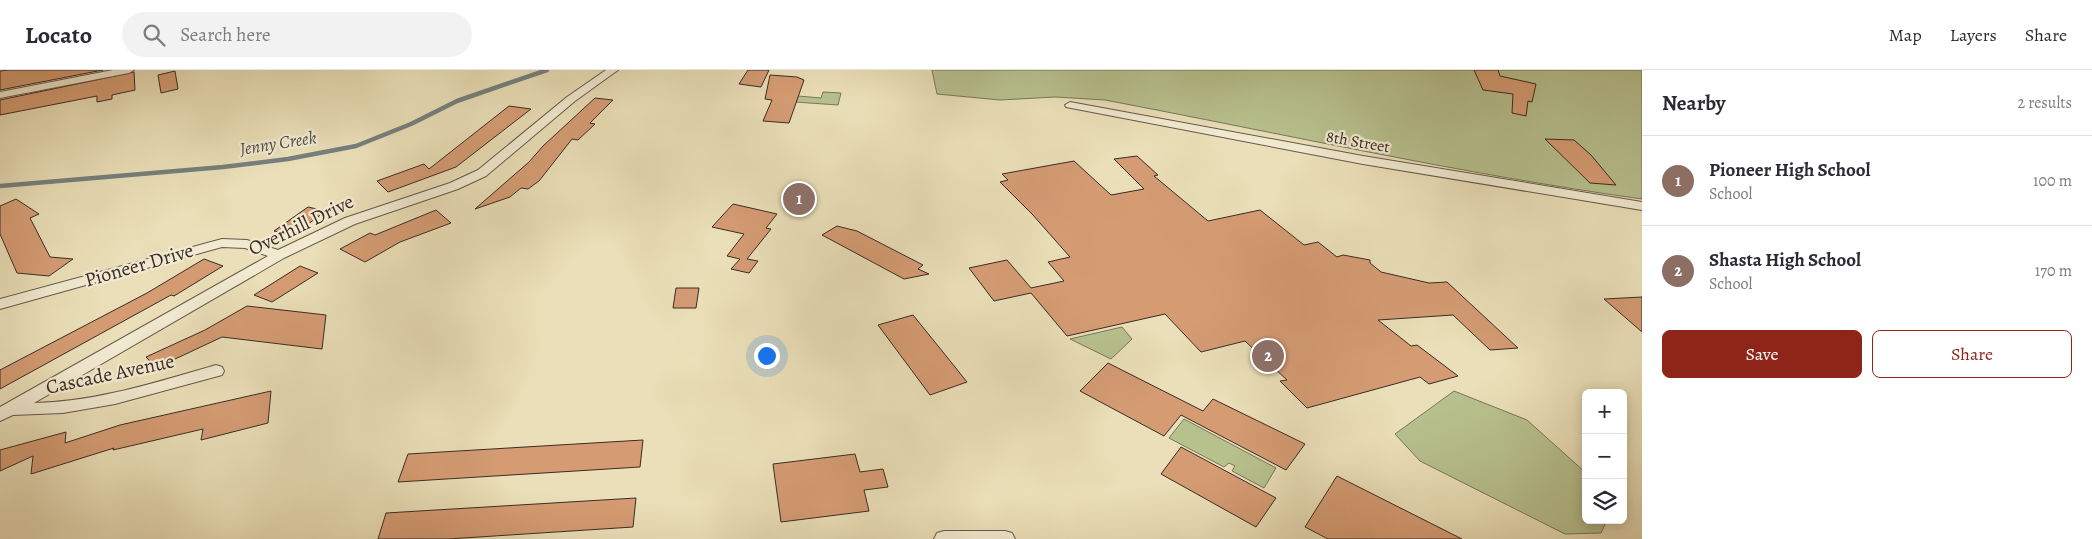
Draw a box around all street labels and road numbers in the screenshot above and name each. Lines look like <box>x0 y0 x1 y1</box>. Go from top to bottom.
street label: 8th Street <box>1325 126 1391 158</box>
street label: Overhill Drive <box>244 188 358 262</box>
street label: Pioneer Drive <box>82 237 196 293</box>
street label: Cascade Avenue <box>43 347 177 401</box>

